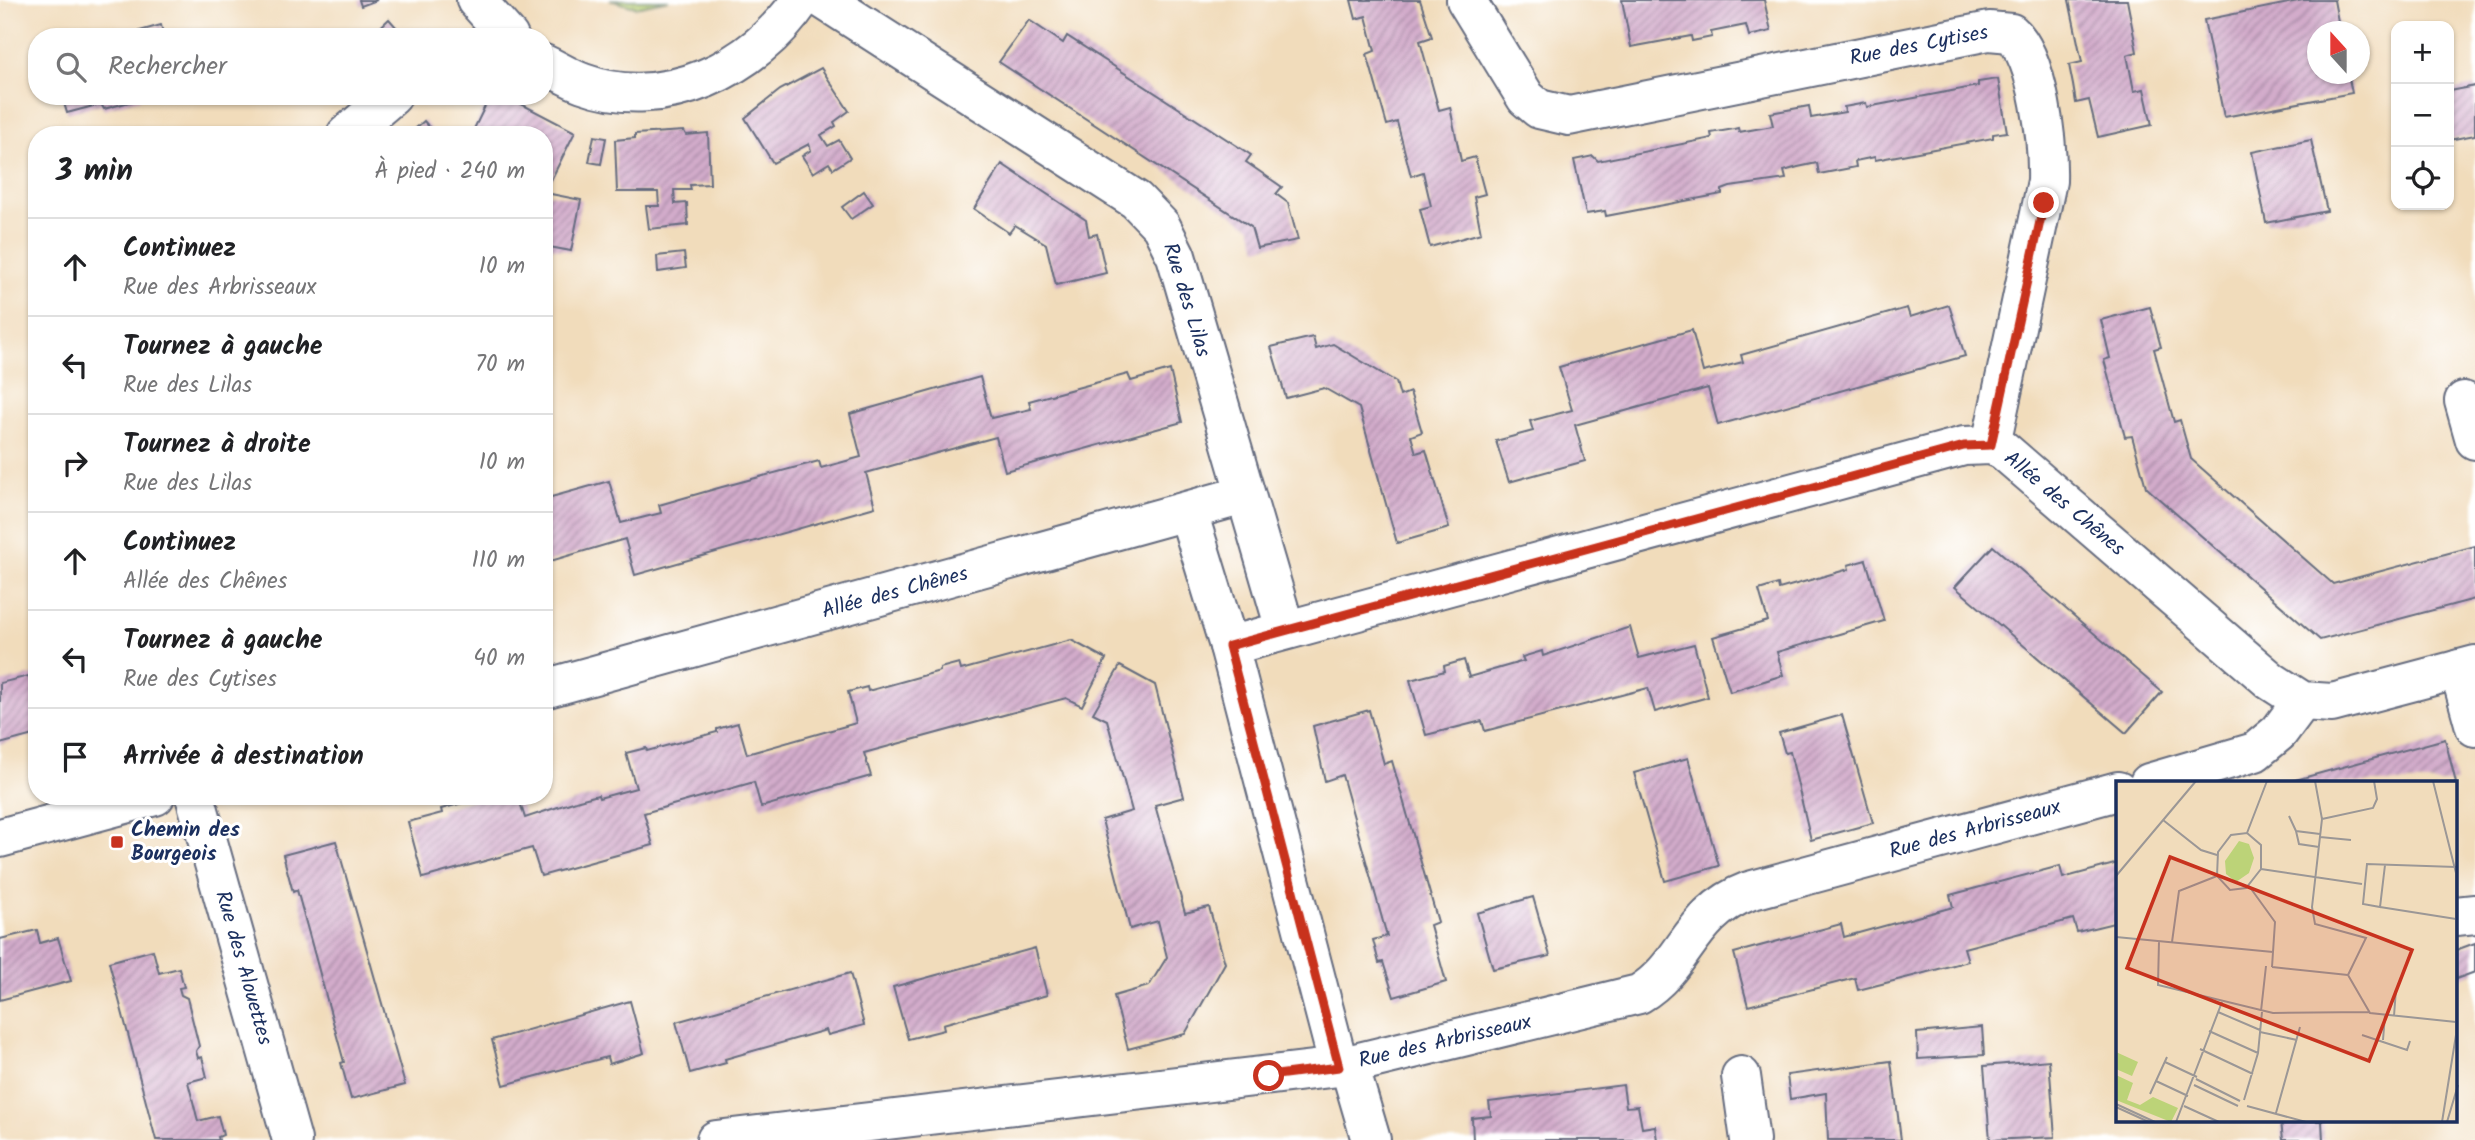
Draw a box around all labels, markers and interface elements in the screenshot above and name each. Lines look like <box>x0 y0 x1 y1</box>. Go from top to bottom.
street label: Rue des Cytises <box>1847 16 1991 76</box>
north arrow <box>2307 21 2370 84</box>
map controls <box>2391 21 2454 210</box>
button: + <box>2391 21 2454 84</box>
search box <box>28 28 553 105</box>
text: Rechercher <box>108 46 227 88</box>
icon: search <box>52 48 90 86</box>
button: − <box>2391 84 2454 147</box>
button: locate <box>2391 147 2454 210</box>
text: 3 min <box>56 148 133 196</box>
text: À pied · 240 m <box>375 154 525 190</box>
route end <box>2028 187 2059 218</box>
text: Continuez <box>123 228 236 270</box>
street label: Rue des Lilas <box>1153 239 1219 361</box>
icon: ahead <box>56 248 94 286</box>
text: 10 m <box>479 249 525 285</box>
text: Rue des Arbrisseaux <box>123 270 316 306</box>
text: Tournez à gauche <box>123 326 323 368</box>
icon: left <box>56 346 94 384</box>
text: 70 m <box>475 347 525 383</box>
text: Rue des Lilas <box>123 368 252 404</box>
text: Tournez à droite <box>123 424 311 466</box>
street label: Allée des Chênes <box>1996 443 2132 565</box>
icon: right <box>56 444 94 482</box>
text: 10 m <box>479 445 525 481</box>
text: Rue des Lilas <box>123 466 252 502</box>
text: Continuez <box>123 522 236 564</box>
icon: ahead <box>56 542 94 580</box>
text: 110 m <box>472 543 525 579</box>
street label: Allée des Chênes <box>818 558 972 628</box>
text: Allée des Chênes <box>123 564 287 600</box>
text: Tournez à gauche <box>123 620 323 662</box>
icon: left <box>56 640 94 678</box>
text: 40 m <box>473 641 525 677</box>
text: Rue des Cytises <box>123 662 277 698</box>
text: Arrivée à destination <box>123 736 364 778</box>
icon: arrive <box>56 738 94 776</box>
inset map <box>2116 781 2458 1122</box>
street label: Rue des Arbrisseaux <box>1885 791 2066 869</box>
place label: Chemin des Bourgeois <box>131 814 240 871</box>
marker: Chemin des Bourgeois <box>109 834 125 850</box>
street label: Rue des Alouettes <box>205 887 281 1049</box>
street label: Rue des Arbrisseaux <box>1355 1006 1536 1078</box>
route start <box>1253 1060 1284 1091</box>

